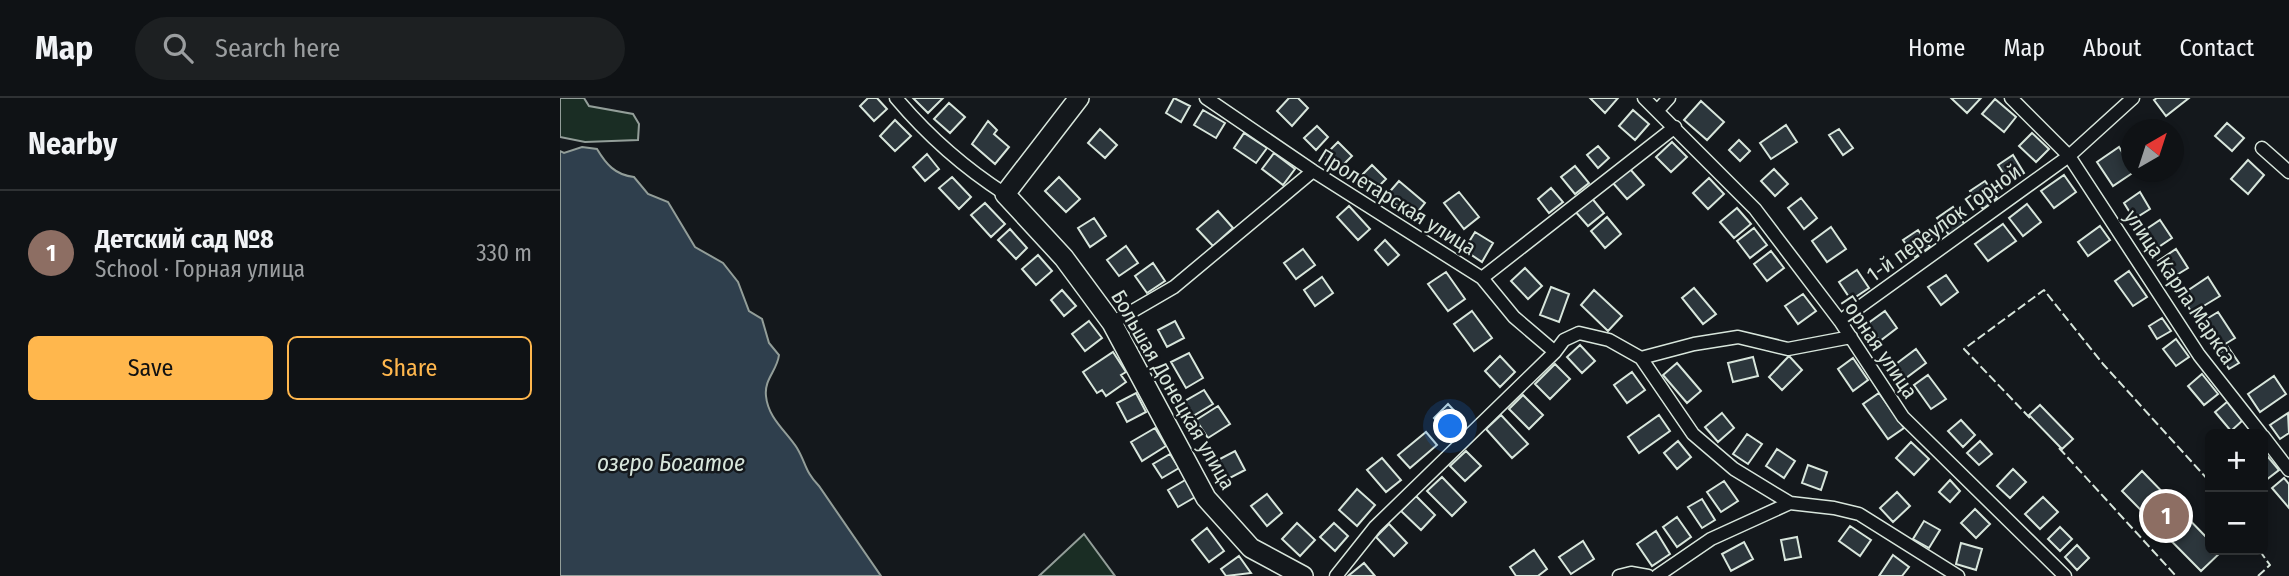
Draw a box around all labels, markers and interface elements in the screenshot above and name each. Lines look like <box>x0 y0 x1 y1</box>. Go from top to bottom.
search box <box>135 17 625 80</box>
text: Map <box>35 28 93 68</box>
icon: search <box>159 29 197 67</box>
text: Search here <box>215 33 340 64</box>
text: Home <box>1908 34 1965 62</box>
text: Map <box>2003 34 2045 62</box>
text: About <box>2083 34 2141 62</box>
text: Contact <box>2179 34 2254 62</box>
north arrow <box>2121 119 2184 182</box>
text: Nearby <box>28 126 117 162</box>
street label: Пролетарская улица <box>1313 143 1481 261</box>
street label: 1-й переулок Горной <box>1862 158 2026 288</box>
street label: улица Карла Маркса <box>2119 205 2241 369</box>
text: Детский сад №8 <box>95 224 274 255</box>
text: 1 <box>46 239 56 267</box>
text: 330 m <box>476 239 532 267</box>
text: School · Горная улица <box>95 255 305 283</box>
street label: Большая Донецкая улица <box>1105 286 1241 494</box>
street label: Горная улица <box>1835 290 1923 404</box>
button: Save <box>28 336 273 400</box>
button: Share <box>287 336 532 400</box>
your location <box>1433 409 1467 443</box>
map controls <box>2205 429 2268 555</box>
button: + <box>2205 429 2268 492</box>
water label: озеро Богатое <box>597 449 745 477</box>
pin: 1 <box>2143 490 2189 542</box>
button: − <box>2205 492 2268 555</box>

